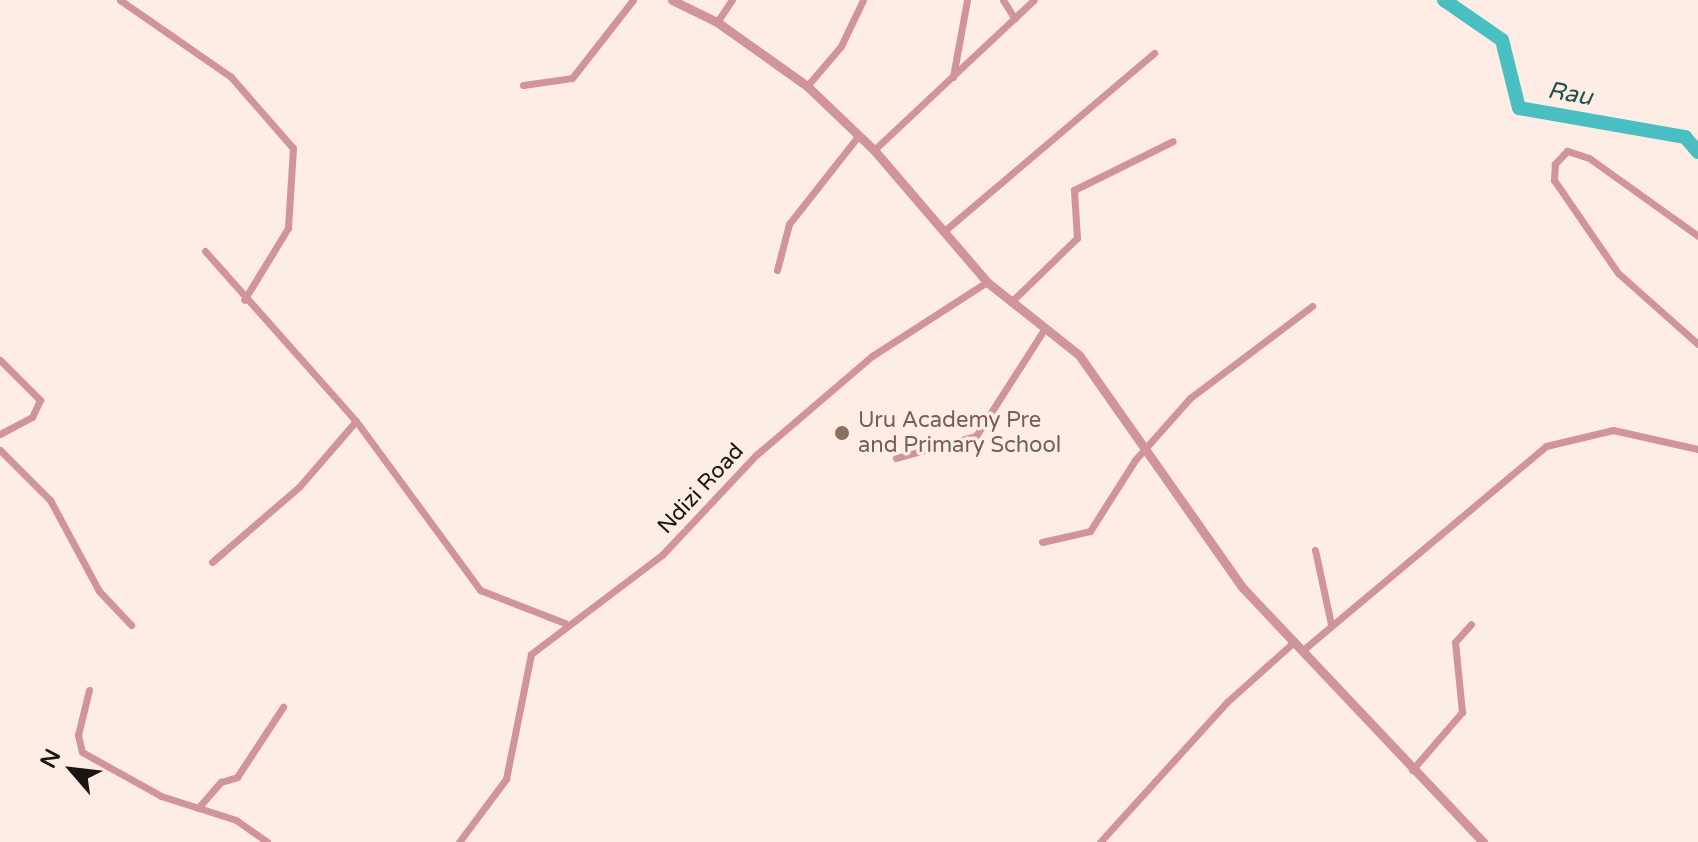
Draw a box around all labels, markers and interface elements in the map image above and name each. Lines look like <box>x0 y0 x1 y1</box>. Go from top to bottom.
water label: Rau <box>1545 76 1595 112</box>
place label: Uru Academy Pre and Primary School <box>858 407 1061 458</box>
marker: Uru Academy Pre and Primary School <box>833 424 851 442</box>
street label: Ndizi Road <box>652 438 750 540</box>
north arrow <box>32 730 112 810</box>
text: N <box>35 745 66 773</box>

